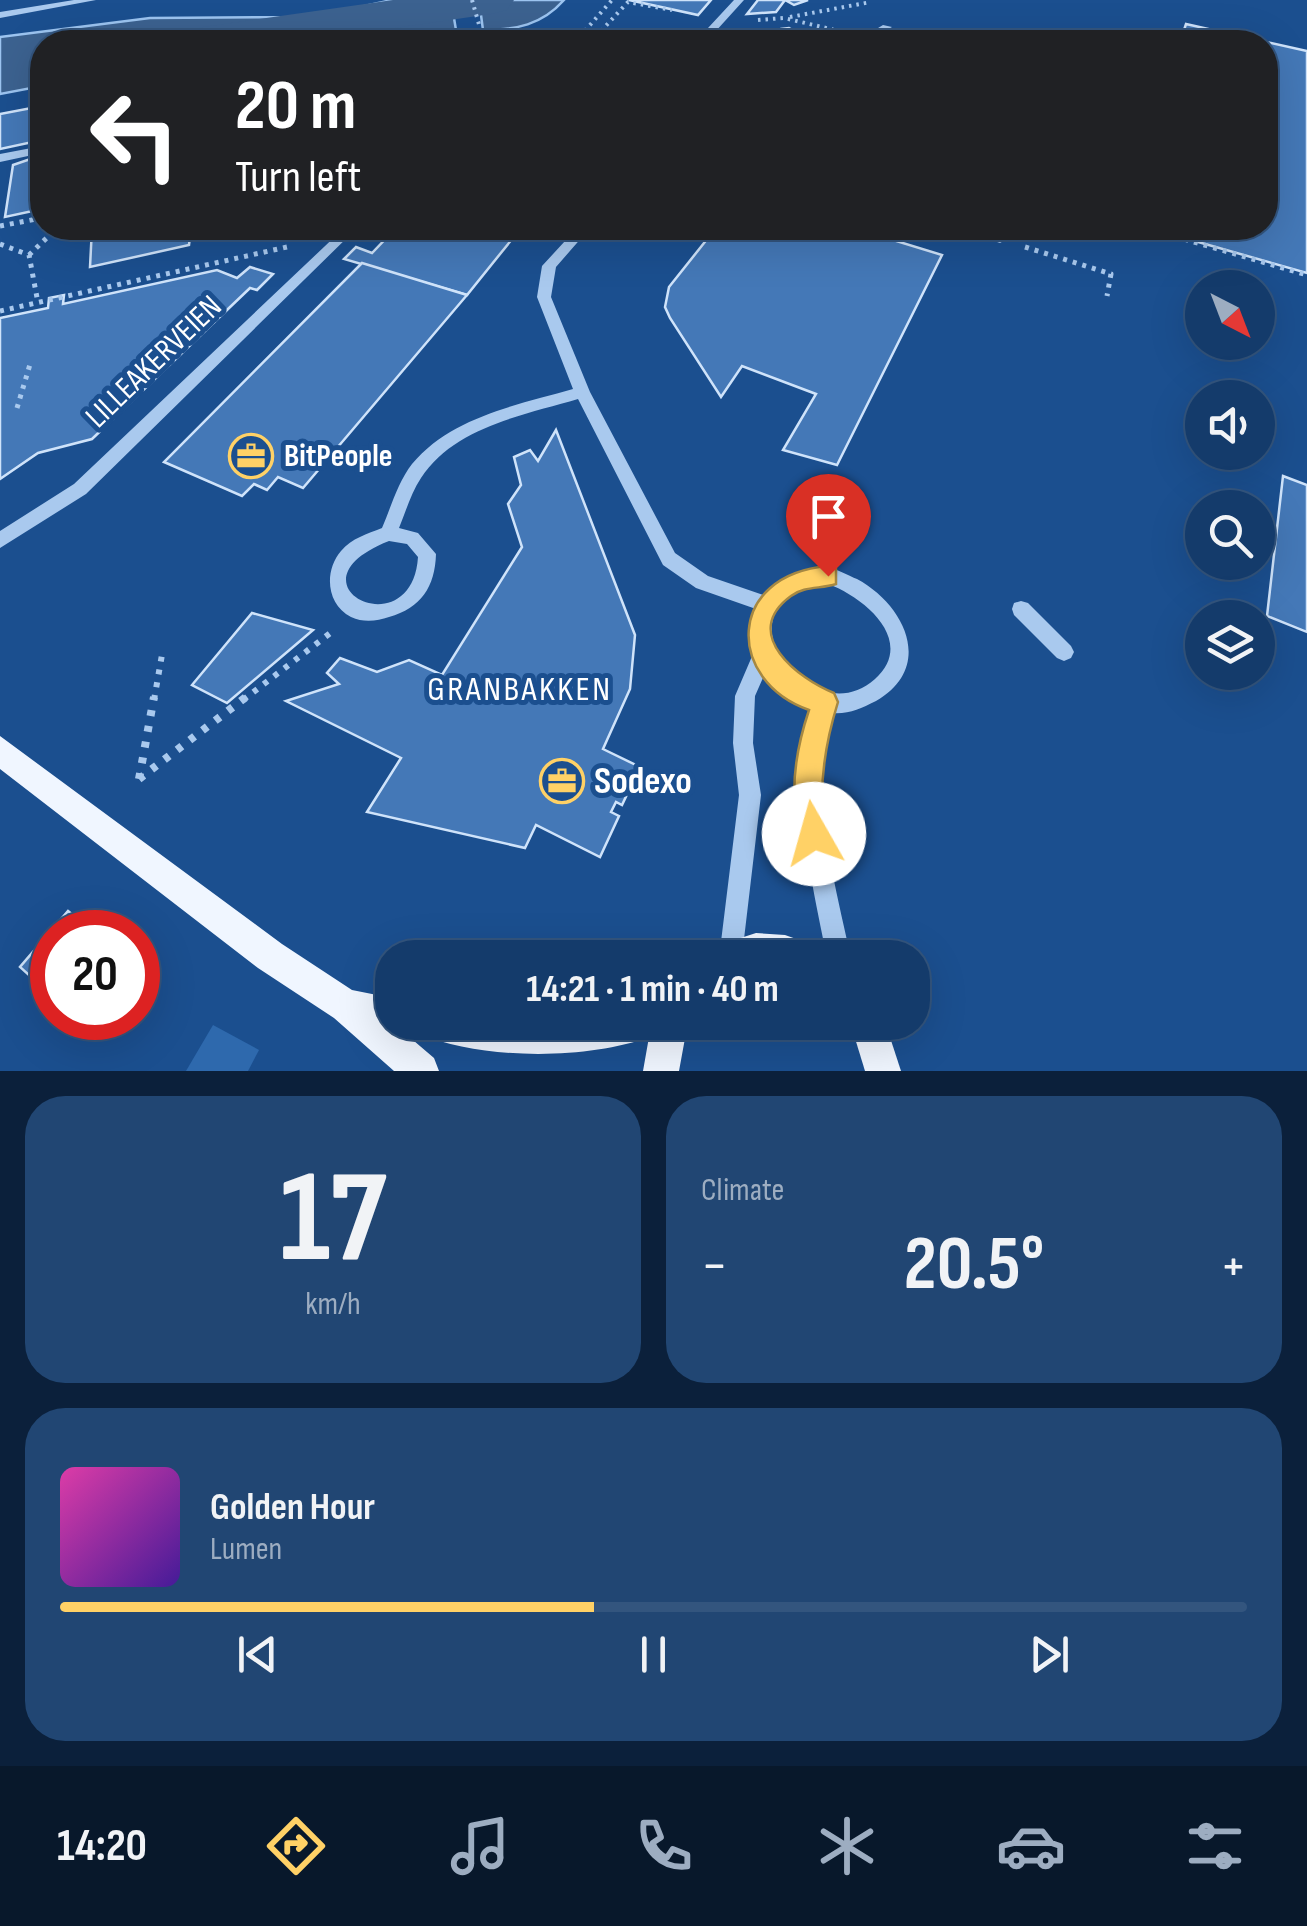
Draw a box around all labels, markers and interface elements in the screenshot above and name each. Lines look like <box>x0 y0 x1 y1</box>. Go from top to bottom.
text: 20 m <box>235 65 356 149</box>
icon: left <box>70 70 200 200</box>
text: Turn left <box>235 150 361 205</box>
north arrow <box>1185 270 1275 360</box>
map controls <box>1185 270 1275 690</box>
street label: LILLEAKERVEIEN <box>78 287 230 437</box>
button: sound <box>1185 380 1275 470</box>
office icon: BitPeople <box>228 433 274 479</box>
place label: BitPeople <box>284 437 392 476</box>
pin <box>786 474 871 577</box>
icon: arrive <box>801 489 856 544</box>
button: search <box>1185 490 1275 580</box>
button: layers <box>1185 600 1275 690</box>
district label: GRANBAKKEN <box>427 668 613 711</box>
office icon: Sodexo <box>539 758 585 804</box>
place label: Sodexo <box>594 759 692 804</box>
position arrow <box>762 782 866 886</box>
speed limit sign: 20 <box>30 910 160 1040</box>
text: 14:21 · 1 min · 40 m <box>526 967 779 1012</box>
text: 17 <box>280 1142 386 1298</box>
text: Climate <box>701 1171 784 1210</box>
text: 20.5° <box>904 1220 1044 1311</box>
text: − <box>701 1233 728 1300</box>
text: + <box>1220 1233 1247 1300</box>
text: km/h <box>305 1285 361 1324</box>
text: Golden Hour <box>210 1485 375 1530</box>
text: Lumen <box>210 1530 282 1569</box>
icon: previous <box>230 1627 285 1682</box>
icon: pause <box>626 1627 681 1682</box>
icon: next <box>1022 1627 1077 1682</box>
icon: directions <box>261 1811 331 1881</box>
icon: music <box>445 1811 515 1881</box>
icon: phone <box>629 1811 699 1881</box>
icon: climate <box>812 1811 882 1881</box>
icon: car <box>996 1811 1066 1881</box>
icon: filters <box>1180 1811 1250 1881</box>
text: 14:20 <box>57 1819 147 1874</box>

